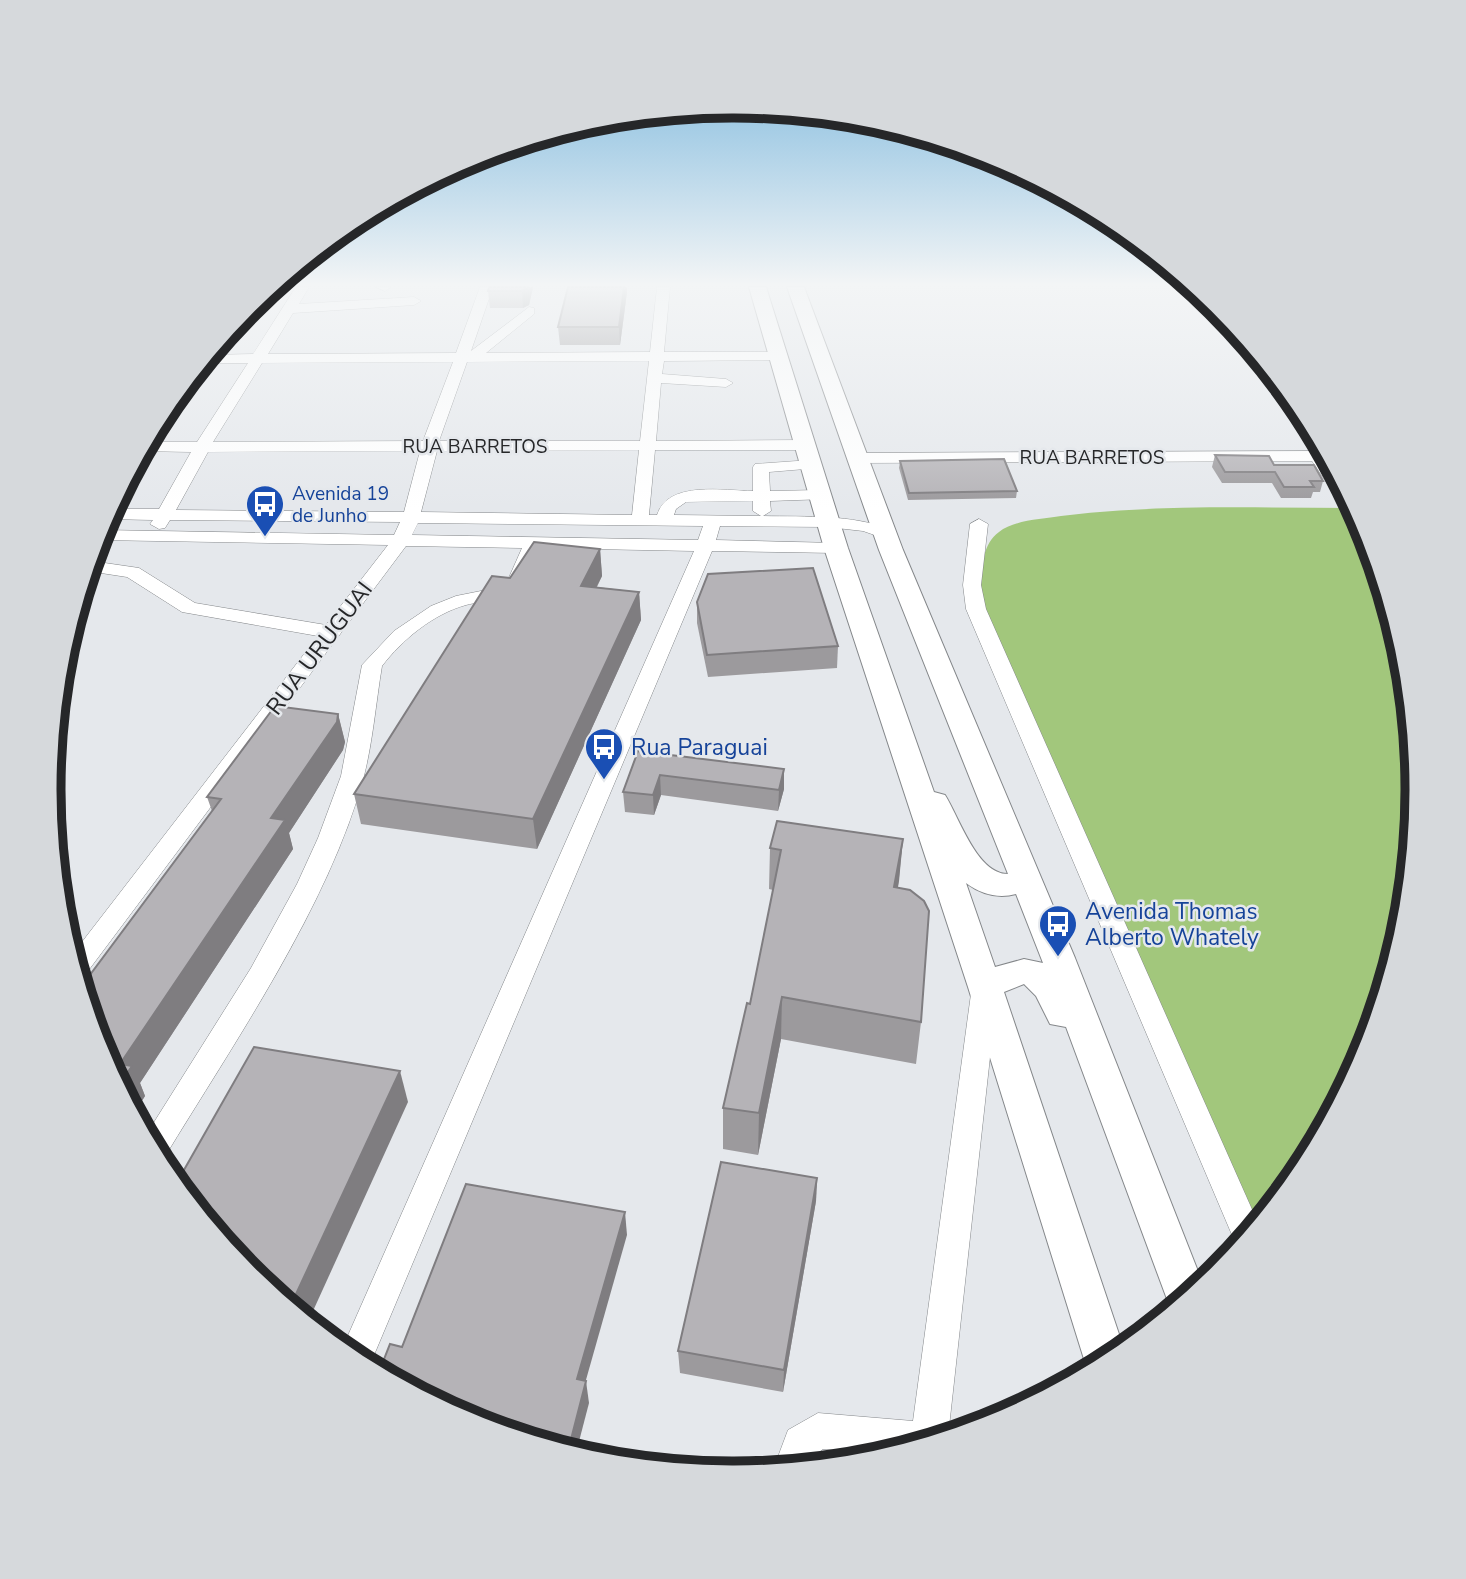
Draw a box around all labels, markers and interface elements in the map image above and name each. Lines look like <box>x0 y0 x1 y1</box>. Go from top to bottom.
street label: RUA BARRETOS <box>403 434 547 460</box>
street label: RUA BARRETOS <box>1020 445 1164 471</box>
place label: Avenida 19 de Junho <box>292 481 389 529</box>
bus stop icon: Avenida 19 de Junho <box>244 483 286 538</box>
street label: RUA URUGUAI <box>259 575 380 721</box>
bus stop icon: Rua Paraguai <box>583 726 625 781</box>
place label: Rua Paraguai <box>631 732 768 763</box>
place label: Avenida Thomas Alberto Whately <box>1085 896 1259 953</box>
bus stop icon: Avenida Thomas Alberto Whately <box>1037 903 1079 958</box>

